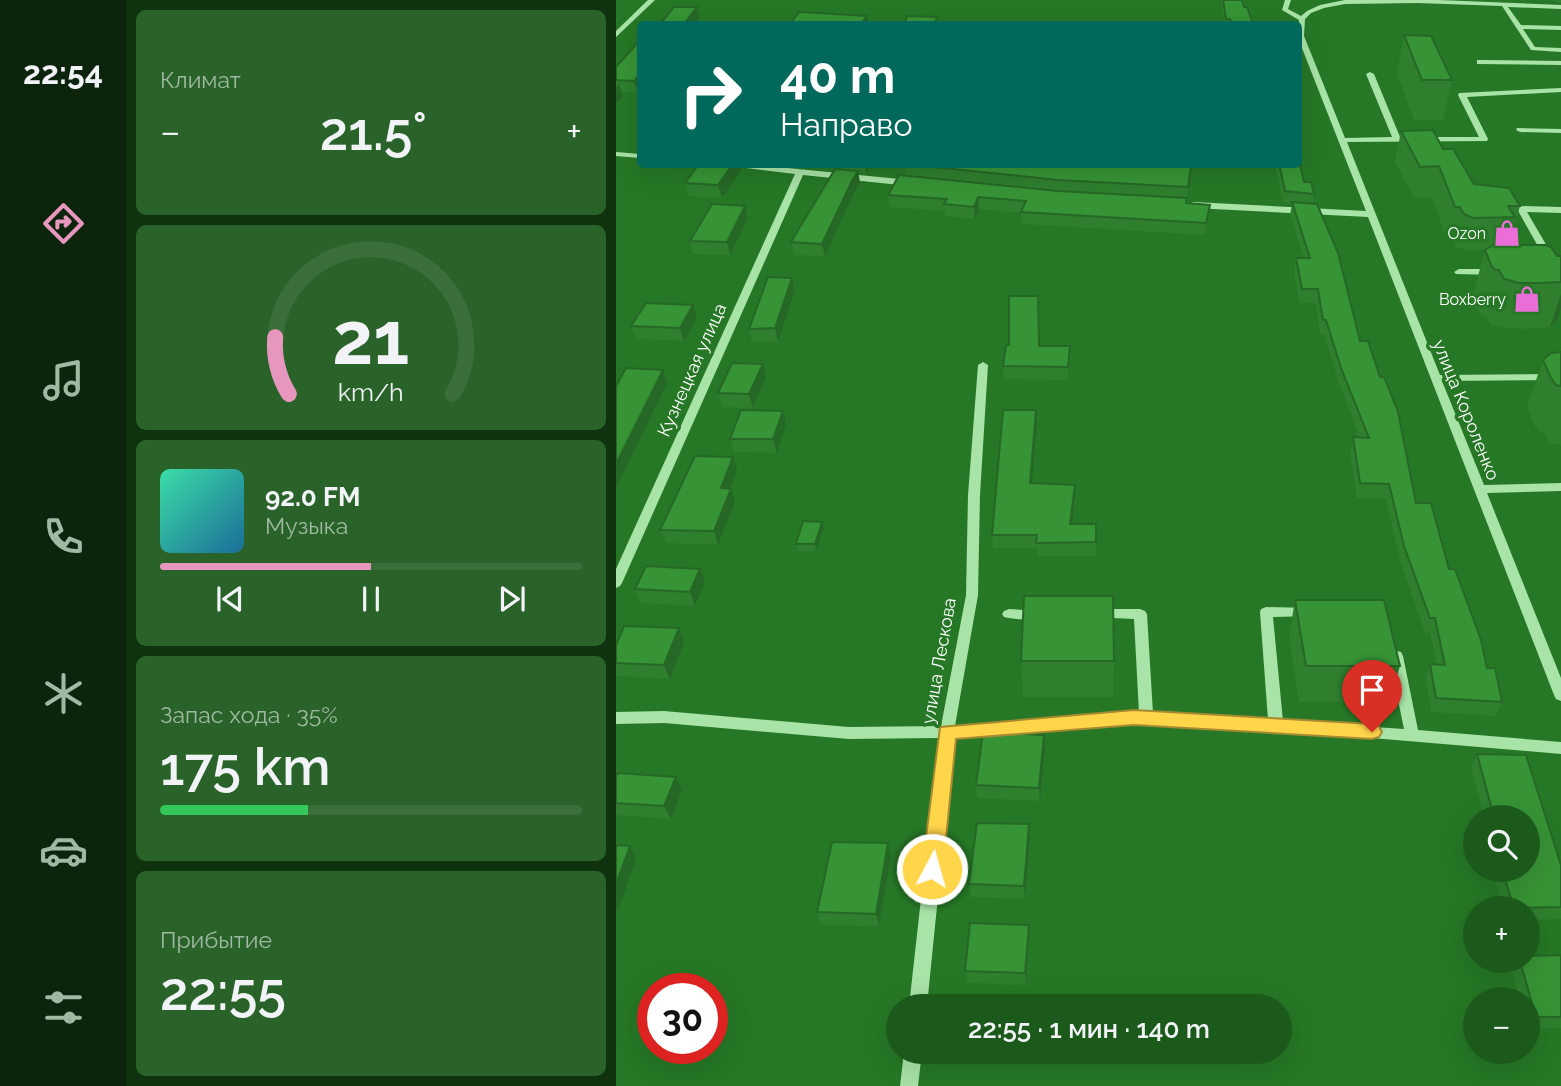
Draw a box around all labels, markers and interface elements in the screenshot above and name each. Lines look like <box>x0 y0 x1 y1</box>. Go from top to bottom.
text: 40 m <box>780 47 895 104</box>
icon: right <box>665 49 756 140</box>
text: 22:54 <box>23 54 103 91</box>
text: Климат <box>160 66 241 93</box>
text: 21.5° <box>320 101 427 162</box>
text: Направо <box>780 106 912 143</box>
text: − <box>160 109 180 154</box>
text: + <box>566 109 582 154</box>
icon: directions <box>39 199 88 248</box>
shop icon: Ozon <box>1492 218 1522 248</box>
place label: Ozon <box>1447 224 1486 243</box>
shop icon: Boxberry <box>1512 284 1542 314</box>
place label: Boxberry <box>1439 290 1506 309</box>
text: 21 <box>332 296 410 381</box>
street label: Кузнецкая улица <box>653 300 730 440</box>
street label: улица Короленко <box>1429 336 1504 483</box>
icon: music <box>39 356 88 405</box>
text: km/h <box>338 377 404 407</box>
text: 92.0 FM <box>265 482 360 512</box>
icon: phone <box>39 512 88 561</box>
text: Музыка <box>265 512 348 539</box>
icon: previous <box>211 580 249 618</box>
icon: pause <box>352 580 390 618</box>
icon: next <box>493 580 531 618</box>
street label: улица Лескова <box>917 596 960 726</box>
pin <box>1342 660 1402 732</box>
icon: climate <box>39 669 88 718</box>
icon: arrive <box>1353 671 1391 709</box>
text: Запас хода · 35% <box>160 701 338 728</box>
text: 175 km <box>160 736 330 797</box>
map controls <box>1463 805 1540 1064</box>
button: search <box>1463 805 1540 882</box>
icon: car <box>39 826 88 875</box>
position arrow <box>895 832 969 906</box>
button: + <box>1463 896 1540 973</box>
text: Прибытие <box>160 926 272 953</box>
text: 22:55 <box>160 961 286 1022</box>
speed limit sign: 30 <box>637 973 728 1064</box>
icon: filters <box>39 983 88 1032</box>
button: − <box>1463 987 1540 1064</box>
text: 22:55 · 1 мин · 140 m <box>968 1014 1210 1044</box>

